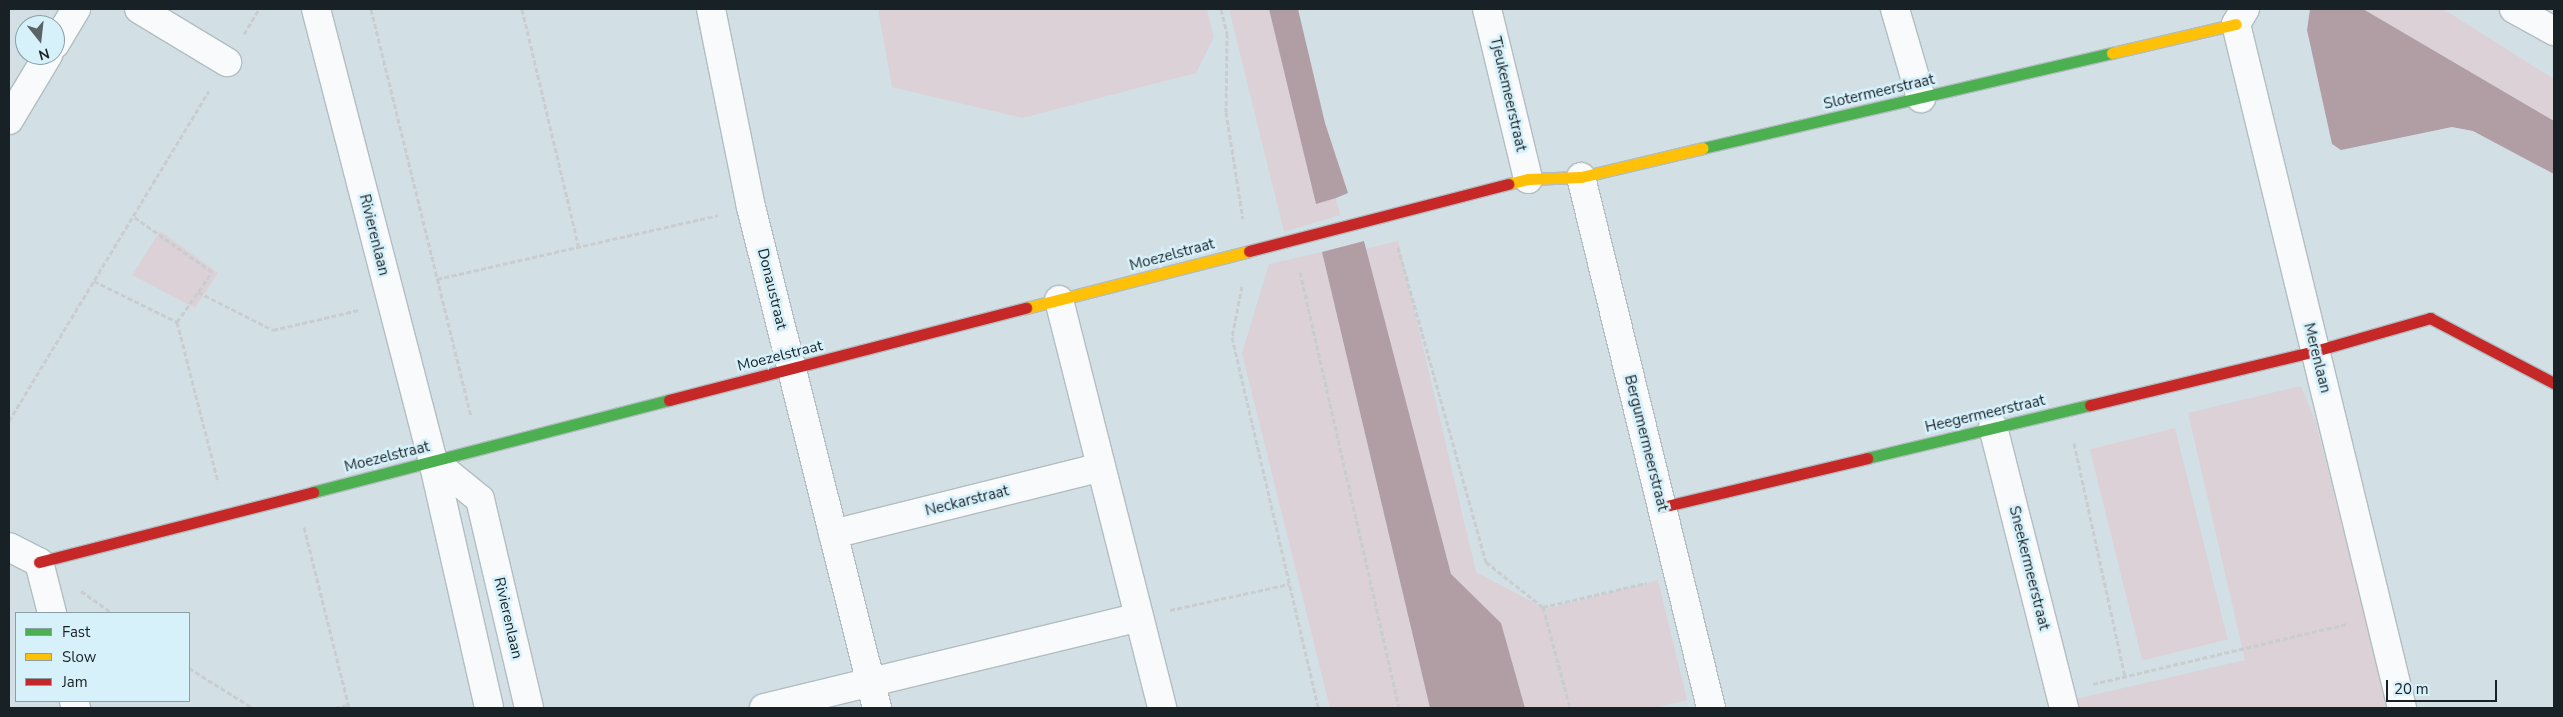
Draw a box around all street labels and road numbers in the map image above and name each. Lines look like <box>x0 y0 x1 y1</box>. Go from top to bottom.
street label: Tjeukemeerstraat <box>1486 35 1530 153</box>
street label: Slotermeerstraat <box>1822 70 1936 114</box>
street label: Rivierenlaan <box>355 192 393 278</box>
street label: Moezelstraat <box>1128 235 1216 275</box>
street label: Donaustraat <box>753 246 791 332</box>
street label: Merenlaan <box>2300 321 2334 395</box>
street label: Moezelstraat <box>736 337 824 375</box>
street label: Bergumermeerstraat <box>1620 373 1672 513</box>
street label: Heegermeerstraat <box>1923 391 2047 437</box>
street label: Moezelstraat <box>343 438 431 476</box>
street label: Neckarstraat <box>923 482 1011 520</box>
street label: Sneekermeerstraat <box>2005 504 2053 632</box>
street label: Rivierenlaan <box>490 575 526 661</box>

